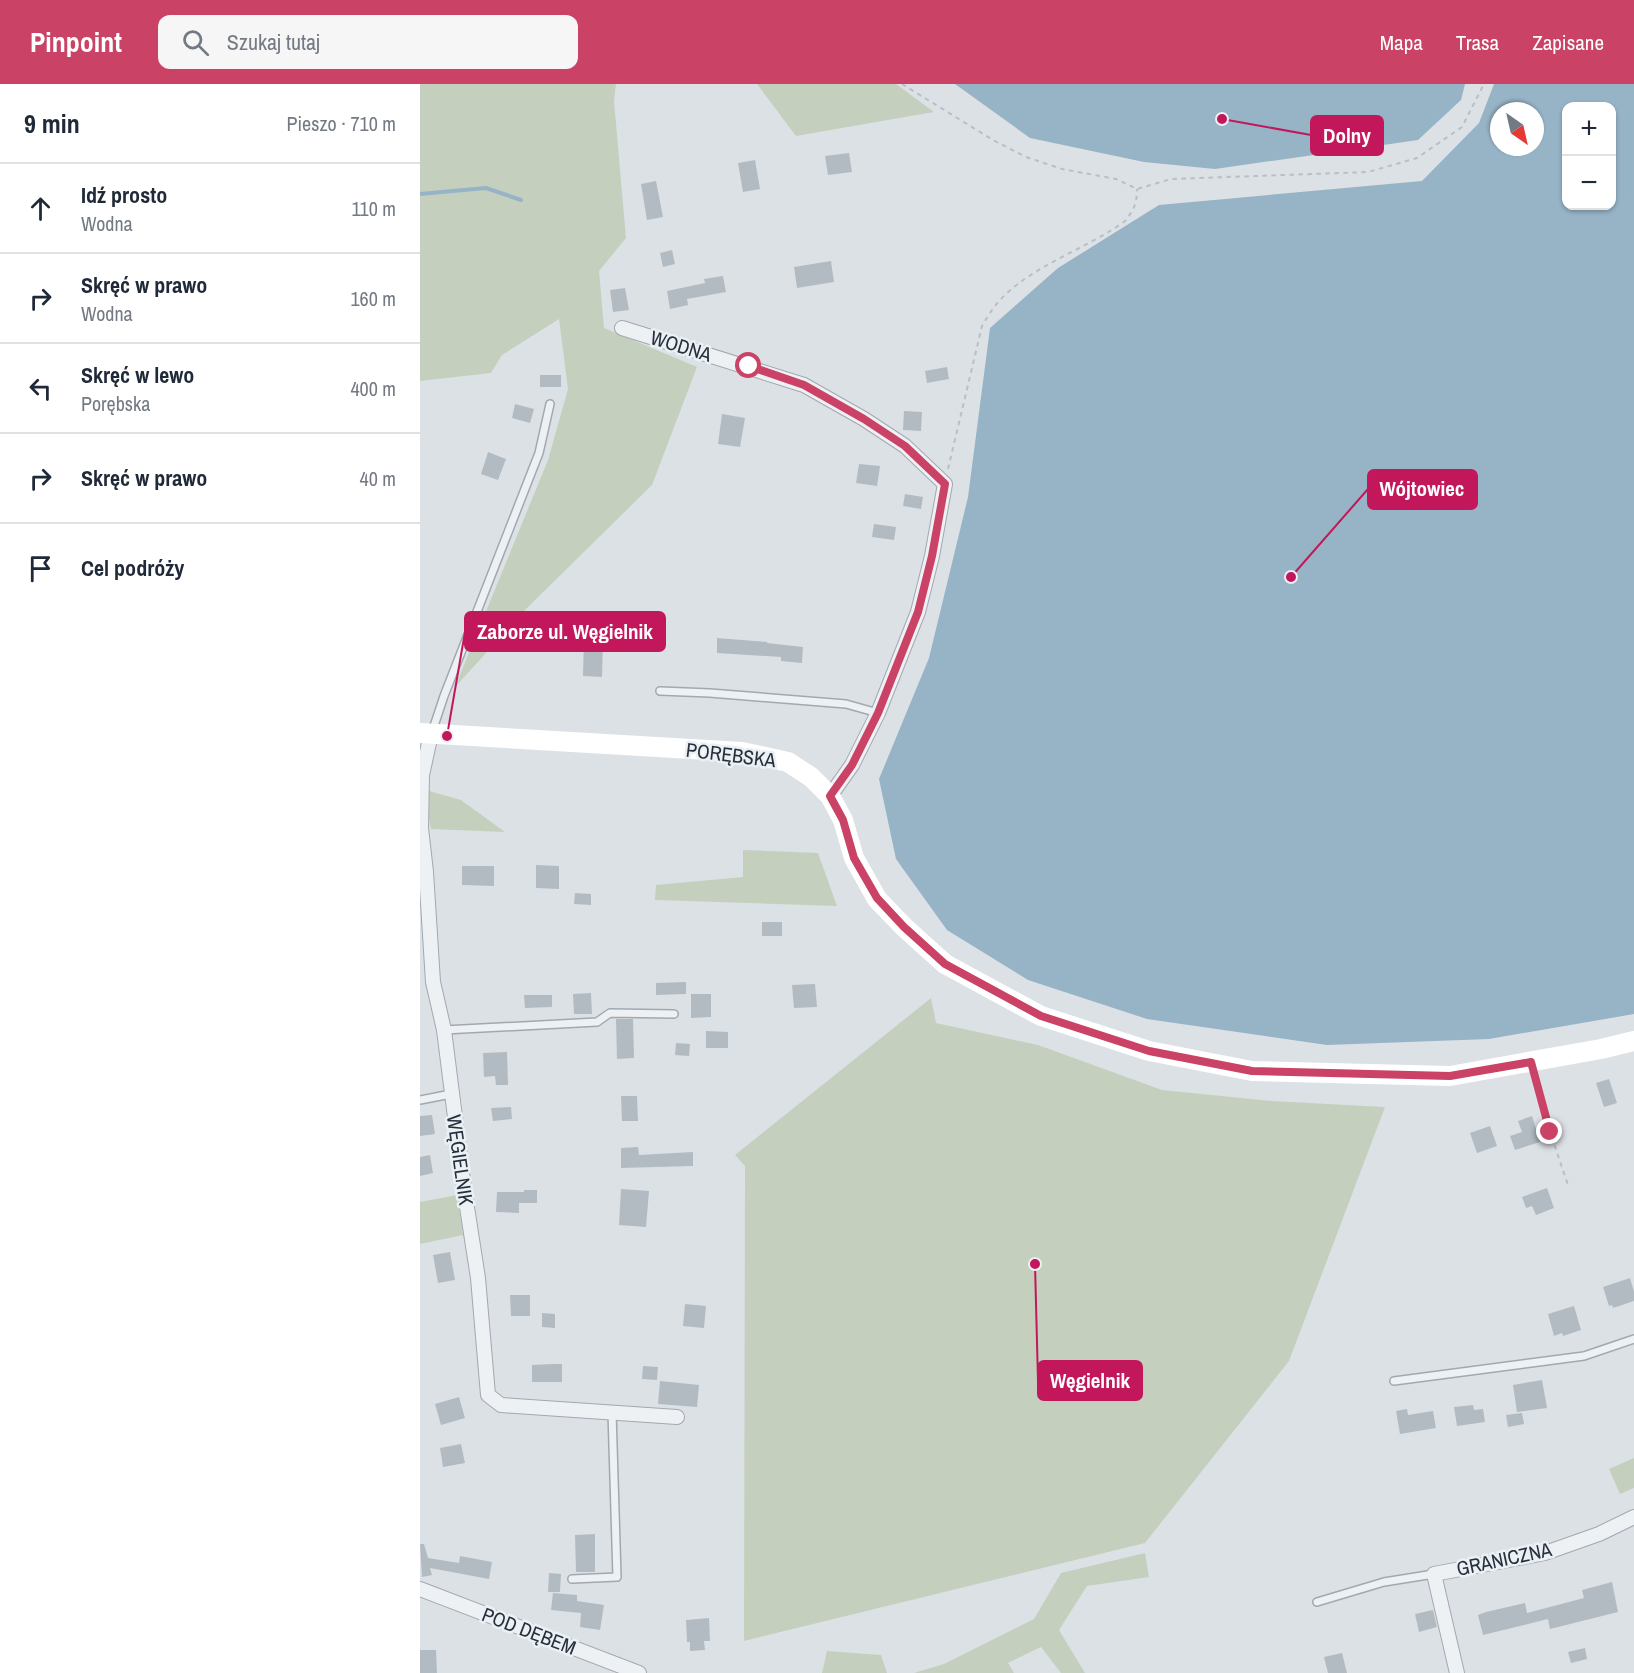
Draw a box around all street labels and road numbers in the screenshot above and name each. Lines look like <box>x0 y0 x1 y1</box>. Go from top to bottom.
street label: WODNA <box>647 323 715 368</box>
street label: PORĘBSKA <box>685 736 778 773</box>
street label: WĘGIELNIK <box>441 1113 480 1207</box>
street label: GRANICZNA <box>1454 1535 1554 1582</box>
street label: POD DĘBEM <box>478 1600 580 1661</box>

